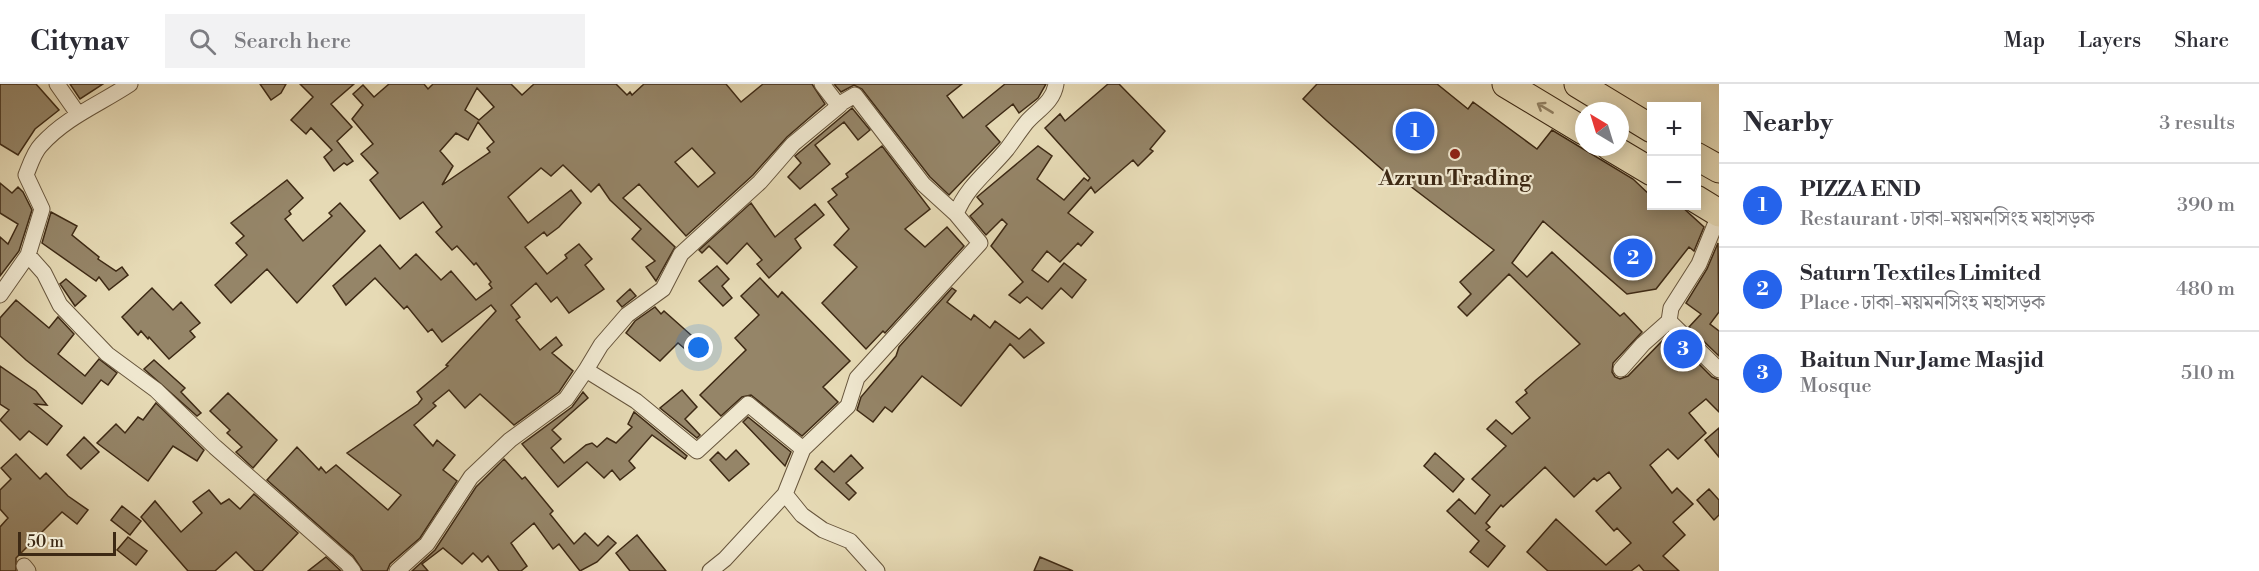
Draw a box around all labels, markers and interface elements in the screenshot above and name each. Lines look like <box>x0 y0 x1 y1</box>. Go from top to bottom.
search box <box>165 14 585 68</box>
text: Citynav <box>30 24 129 59</box>
icon: search <box>186 25 219 58</box>
text: Search here <box>234 28 351 55</box>
text: Map <box>2004 28 2045 54</box>
text: Layers <box>2078 28 2141 54</box>
text: Share <box>2174 28 2229 54</box>
one-way arrow <box>1537 101 1554 113</box>
north arrow <box>1575 102 1629 156</box>
map controls <box>1647 102 1701 210</box>
button: + <box>1647 102 1701 156</box>
text: Nearby <box>1743 107 1833 139</box>
pin: 1 <box>1396 108 1434 154</box>
text: 3 results <box>2159 111 2235 136</box>
marker: Azrun Trading <box>1448 147 1462 161</box>
button: − <box>1647 156 1701 210</box>
place label: Azrun Trading <box>1378 165 1532 192</box>
text: PIZZA END <box>1800 176 1921 203</box>
text: 1 <box>1758 193 1767 218</box>
text: 390 m <box>2177 193 2235 218</box>
text: Restaurant · ঢাকা-ময়মনসিংহ মহাসড়ক <box>1800 207 2094 232</box>
pin: 2 <box>1614 236 1652 280</box>
text: Saturn Textiles Limited <box>1800 260 2041 287</box>
text: 2 <box>1756 277 1769 302</box>
text: 480 m <box>2176 277 2235 302</box>
text: Place · ঢাকা-ময়মনসিংহ মহাসড়ক <box>1800 291 2045 316</box>
pin: 3 <box>1664 326 1702 372</box>
your location <box>684 333 713 362</box>
text: Baitun Nur Jame Masjid <box>1800 347 2044 374</box>
text: 3 <box>1756 361 1769 386</box>
text: 510 m <box>2181 361 2235 386</box>
text: Mosque <box>1800 374 1872 399</box>
scale bar <box>18 529 116 556</box>
text: 50 m <box>27 532 64 552</box>

